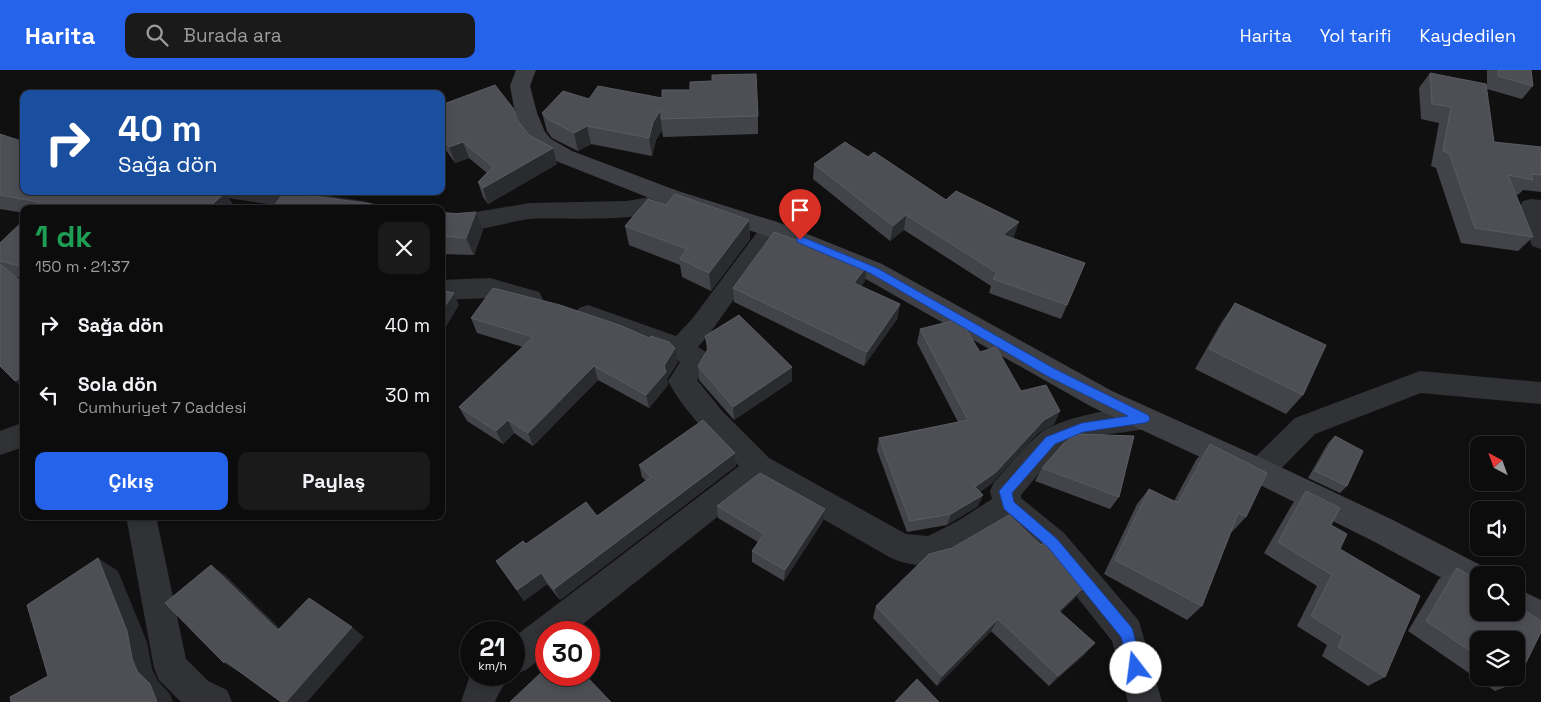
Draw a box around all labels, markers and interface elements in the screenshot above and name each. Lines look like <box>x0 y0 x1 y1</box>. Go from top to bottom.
search box <box>125 13 475 58</box>
text: Harita <box>25 20 95 51</box>
icon: search <box>143 21 171 49</box>
text: Burada ara <box>183 23 282 48</box>
text: Harita <box>1240 24 1292 47</box>
text: Yol tarifi <box>1320 24 1392 47</box>
text: Kaydedilen <box>1420 24 1516 47</box>
text: 40 m <box>118 107 202 151</box>
icon: right <box>35 110 100 175</box>
text: Sağa dön <box>118 150 218 178</box>
pin <box>779 189 821 240</box>
icon: arrive <box>786 196 814 224</box>
text: 1 dk <box>35 217 92 256</box>
button: close <box>378 222 430 274</box>
text: 150 m · 21:37 <box>35 256 130 277</box>
icon: right <box>35 311 63 339</box>
text: Sağa dön <box>78 313 164 338</box>
text: 40 m <box>385 313 430 338</box>
text: Sola dön <box>78 372 157 397</box>
icon: left <box>35 381 63 409</box>
text: 30 m <box>385 383 430 408</box>
text: Cumhuriyet 7 Caddesi <box>78 397 247 418</box>
north arrow <box>1470 436 1525 491</box>
map controls <box>1470 436 1525 686</box>
button: Çıkış <box>35 452 228 510</box>
button: Paylaş <box>238 452 430 510</box>
button: sound <box>1470 501 1525 556</box>
button: search <box>1470 566 1525 621</box>
speed limit sign: 30 <box>535 621 600 686</box>
text: 21 <box>479 631 506 663</box>
button: layers <box>1470 631 1525 686</box>
position arrow <box>1109 641 1161 693</box>
text: km/h <box>478 658 507 674</box>

